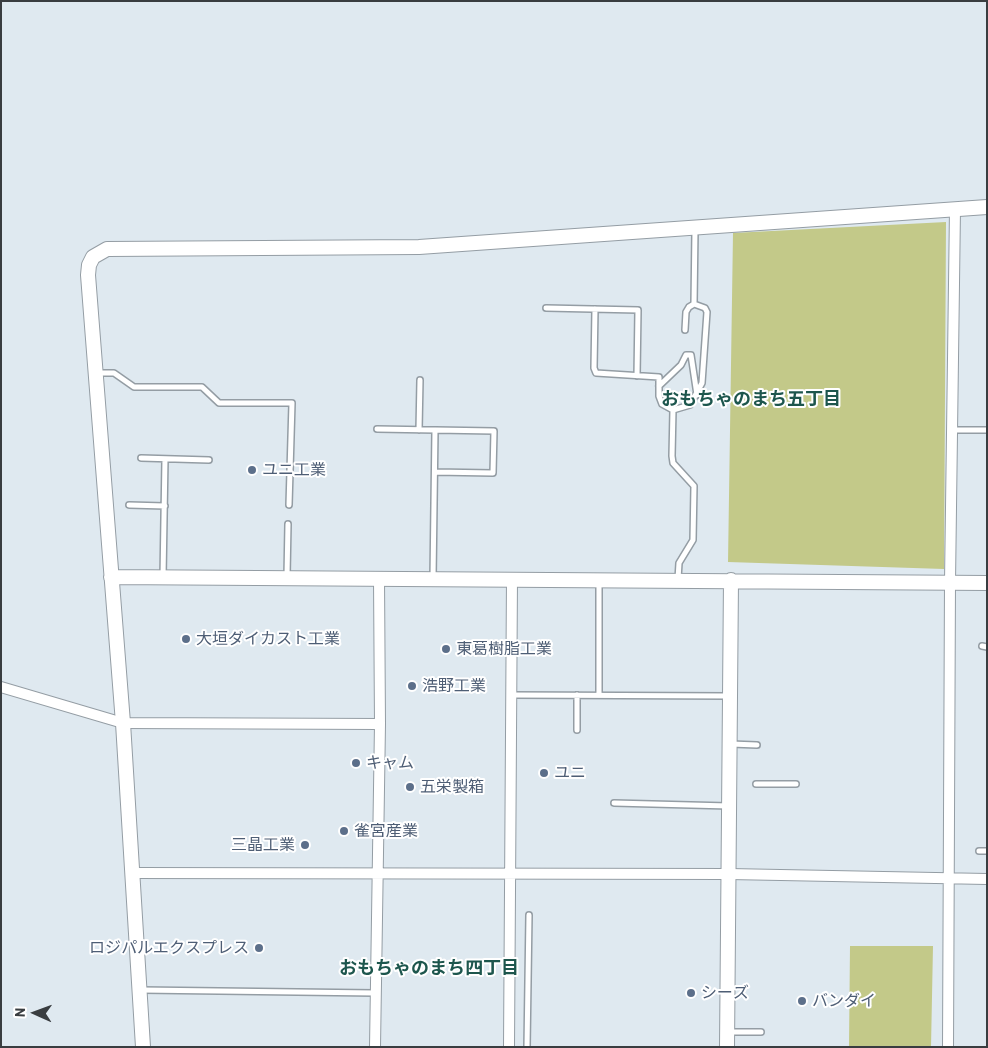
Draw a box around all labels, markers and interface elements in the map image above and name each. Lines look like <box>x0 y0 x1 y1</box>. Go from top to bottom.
district label: おもちゃのまち五丁目 <box>661 388 841 410</box>
place label: ユニ工業 <box>262 460 326 480</box>
marker: ユニ工業 <box>246 464 258 476</box>
place label: 大垣ダイカスト工業 <box>196 629 340 649</box>
marker: 大垣ダイカスト工業 <box>180 633 192 645</box>
place label: 東葛樹脂工業 <box>456 639 552 659</box>
marker: 東葛樹脂工業 <box>440 643 452 655</box>
place label: 浩野工業 <box>422 676 486 696</box>
marker: 浩野工業 <box>406 680 418 692</box>
place label: キャム <box>366 753 414 773</box>
marker: キャム <box>350 757 362 769</box>
place label: ユニ <box>554 763 586 783</box>
marker: ユニ <box>538 767 550 779</box>
place label: 五栄製箱 <box>420 777 484 797</box>
marker: 五栄製箱 <box>404 781 416 793</box>
place label: 雀宮産業 <box>354 821 418 841</box>
marker: 雀宮産業 <box>338 825 350 837</box>
place label: 三晶工業 <box>231 835 295 855</box>
marker: 三晶工業 <box>299 839 311 851</box>
place label: ロジパルエクスプレス <box>89 938 249 958</box>
marker: ロジパルエクスプレス <box>253 942 265 954</box>
district label: おもちゃのまち四丁目 <box>339 957 519 979</box>
place label: シーズ <box>701 983 749 1003</box>
marker: シーズ <box>685 987 697 999</box>
north arrow <box>10 988 60 1038</box>
place label: バンダイ <box>812 991 876 1011</box>
marker: バンダイ <box>796 995 808 1007</box>
text: N <box>11 1008 28 1017</box>

